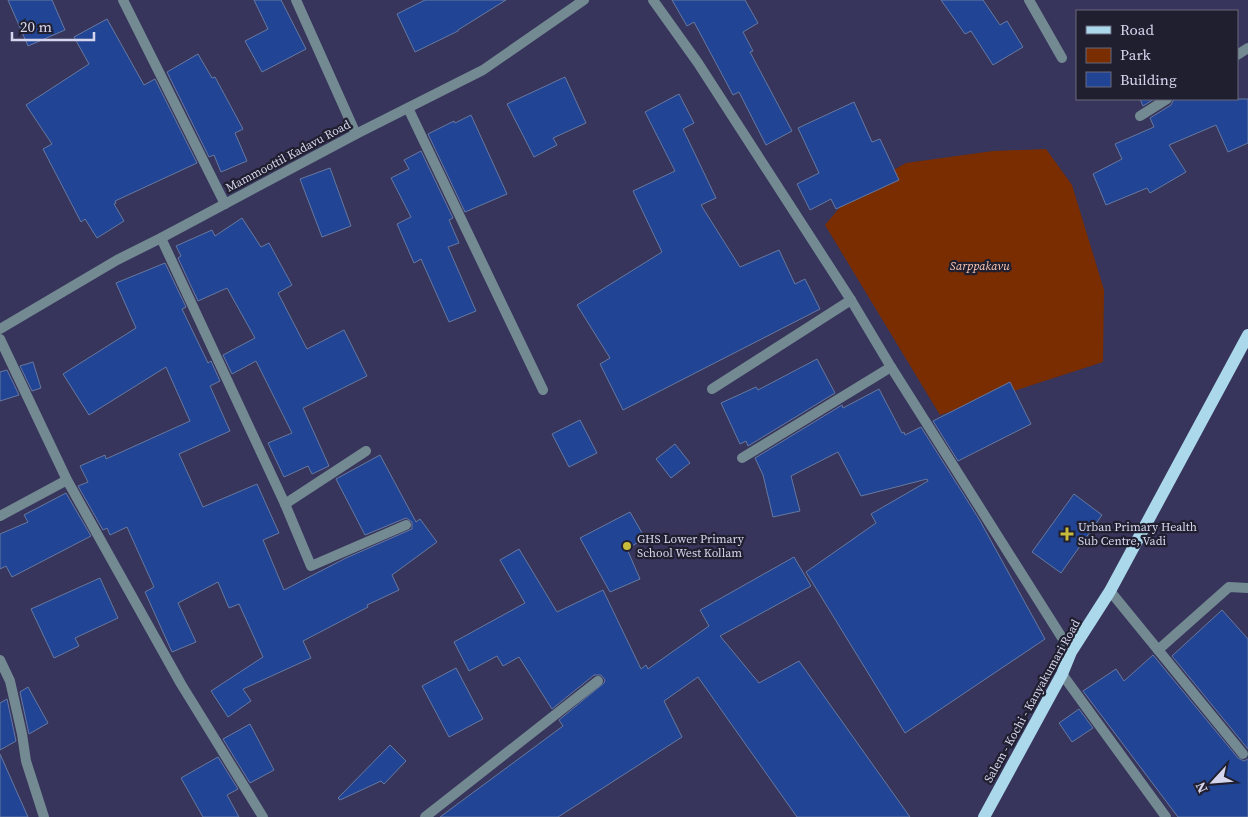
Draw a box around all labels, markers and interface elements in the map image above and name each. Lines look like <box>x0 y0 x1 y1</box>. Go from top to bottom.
scale bar <box>12 10 95 42</box>
legend <box>1076 10 1238 100</box>
text: 20 m <box>20 16 52 37</box>
text: Road <box>1120 19 1154 40</box>
text: Park <box>1120 44 1152 65</box>
text: Building <box>1120 69 1177 90</box>
street label: Mammoottil Kadavu Road <box>223 116 353 196</box>
park label: Sarppakavu <box>950 258 1010 274</box>
place label: Urban Primary Health Sub Centre, Vadi <box>1078 519 1197 549</box>
marker: Urban Primary Health Sub Centre, Vadi <box>1060 527 1074 541</box>
place label: GHS Lower Primary School West Kollam <box>637 531 745 561</box>
marker: GHS Lower Primary School West Kollam <box>621 540 633 552</box>
street label: Salem - Kochi - Kanyakumari Road <box>980 616 1084 785</box>
north arrow <box>1188 757 1238 807</box>
text: N <box>1190 779 1213 797</box>

